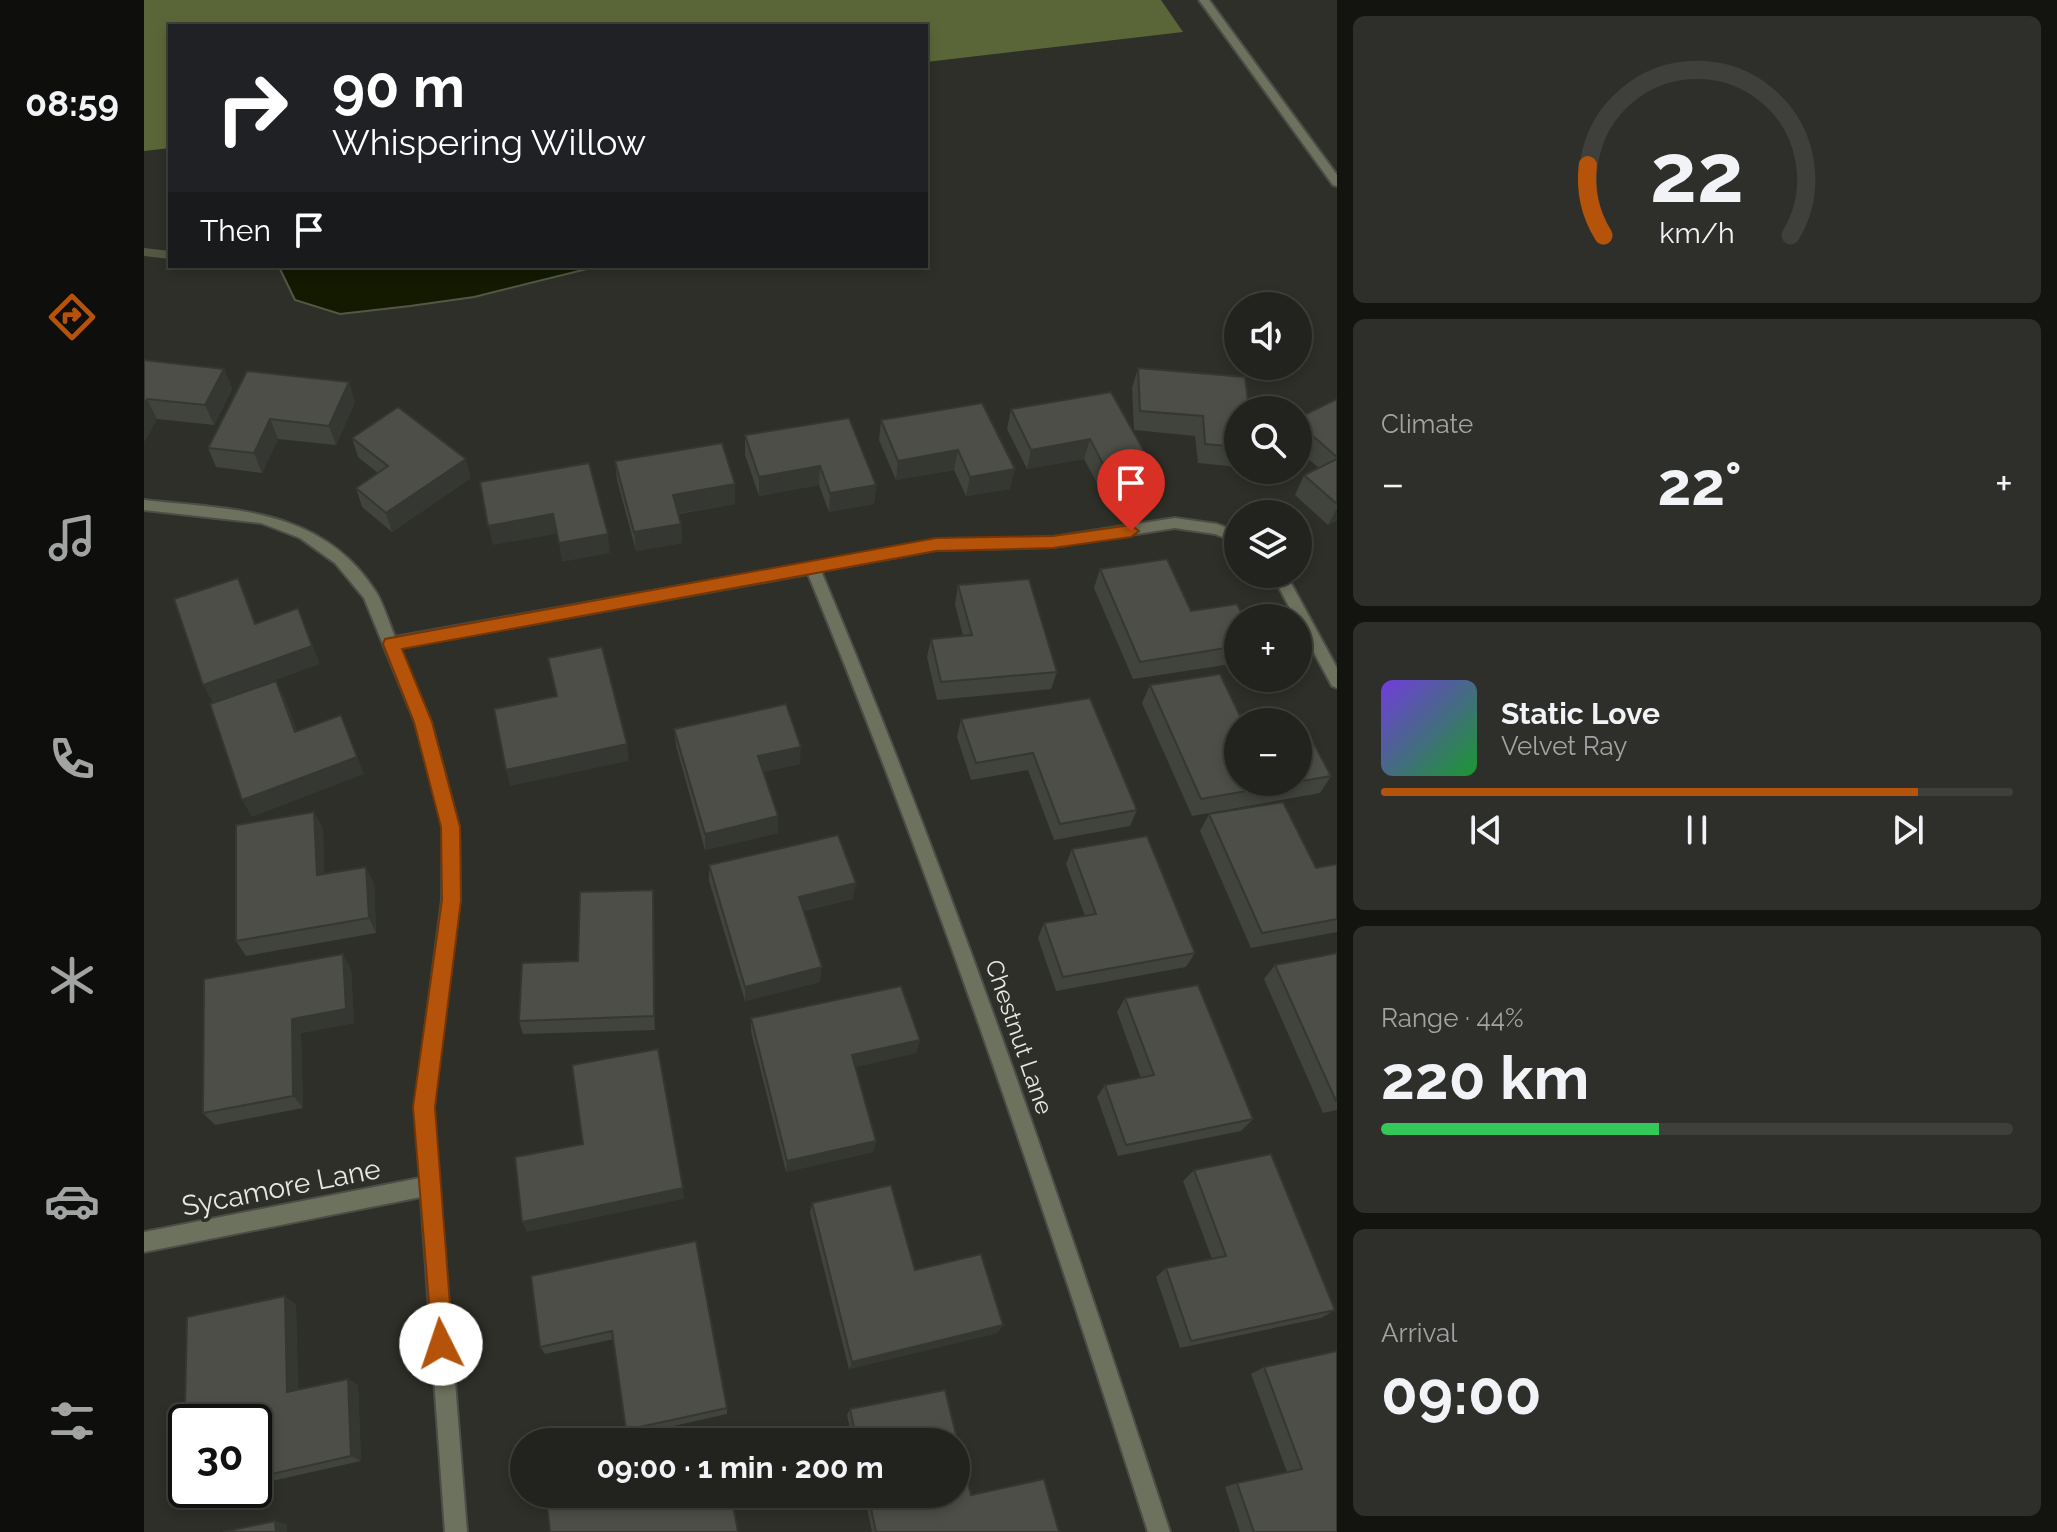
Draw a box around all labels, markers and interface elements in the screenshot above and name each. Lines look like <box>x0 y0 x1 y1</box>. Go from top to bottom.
text: 90 m <box>332 54 465 120</box>
icon: right <box>200 56 304 160</box>
text: 08:59 <box>25 82 119 124</box>
text: Whispering Willow <box>332 121 646 163</box>
text: 22 <box>1650 123 1744 220</box>
icon: arrive <box>287 208 331 252</box>
text: Then <box>200 213 271 248</box>
text: km/h <box>1659 216 1735 250</box>
icon: directions <box>44 289 100 345</box>
map controls <box>1224 292 1312 796</box>
button: sound <box>1224 292 1312 380</box>
button: search <box>1224 396 1312 484</box>
text: Climate <box>1381 409 1473 439</box>
pin <box>1097 449 1165 531</box>
text: 22° <box>1658 449 1742 519</box>
text: − <box>1381 458 1405 509</box>
text: + <box>1995 458 2013 509</box>
icon: arrive <box>1109 461 1153 505</box>
button: layers <box>1224 500 1312 588</box>
icon: music <box>44 510 100 566</box>
button: + <box>1224 604 1312 692</box>
text: Static Love <box>1501 696 1660 731</box>
button: − <box>1224 708 1312 796</box>
icon: phone <box>44 731 100 787</box>
text: Velvet Ray <box>1501 731 1627 761</box>
icon: previous <box>1464 808 1508 852</box>
icon: pause <box>1675 808 1719 852</box>
icon: next <box>1886 808 1930 852</box>
icon: climate <box>44 952 100 1008</box>
street label: Chestnut Lane <box>979 956 1060 1118</box>
text: Range · 44% <box>1381 1003 1524 1033</box>
text: 220 km <box>1381 1043 1589 1113</box>
street label: Sycamore Lane <box>179 1152 383 1223</box>
icon: car <box>44 1173 100 1229</box>
position arrow <box>399 1302 483 1386</box>
text: Arrival <box>1381 1318 1457 1348</box>
text: 09:00 <box>1381 1358 1542 1428</box>
icon: filters <box>44 1393 100 1449</box>
speed limit sign: 30 <box>168 1404 272 1508</box>
text: 09:00 · 1 min · 200 m <box>596 1450 884 1485</box>

